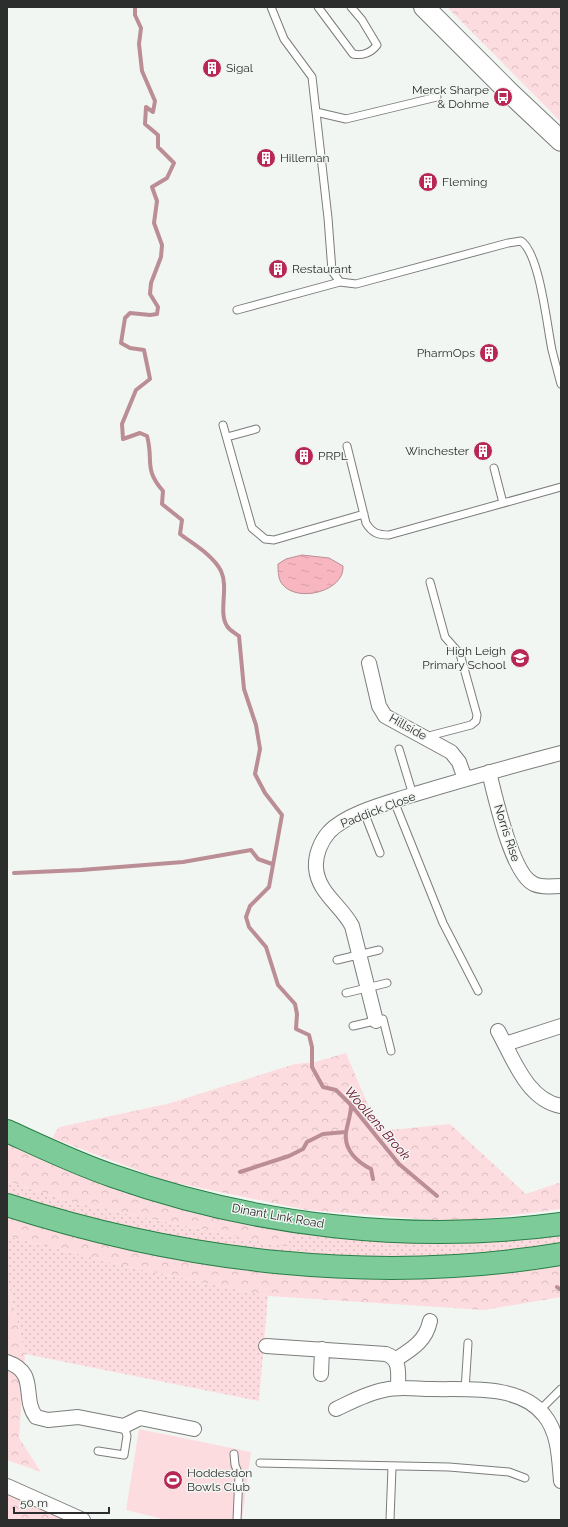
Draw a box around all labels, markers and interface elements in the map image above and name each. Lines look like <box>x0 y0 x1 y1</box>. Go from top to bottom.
building icon: Sigal <box>201 57 223 79</box>
place label: Sigal <box>226 61 254 75</box>
place label: Merck Sharpe & Dohme <box>412 83 489 111</box>
bus stop icon: Merck Sharpe & Dohme <box>492 86 514 108</box>
building icon: Hilleman <box>255 147 277 169</box>
place label: Hilleman <box>280 151 330 165</box>
building icon: Fleming <box>417 171 439 193</box>
place label: Fleming <box>442 175 487 189</box>
building icon: Restaurant <box>267 258 289 280</box>
place label: Restaurant <box>292 262 352 276</box>
building icon: PharmOps <box>478 342 500 364</box>
place label: PharmOps <box>417 346 475 360</box>
building icon: Winchester <box>472 440 494 462</box>
place label: Winchester <box>405 444 470 458</box>
building icon: PRPL <box>293 445 315 467</box>
place label: PRPL <box>318 449 348 463</box>
place label: High Leigh Primary School <box>422 644 507 672</box>
school or university icon: High Leigh Primary School <box>509 647 531 669</box>
street label: Hillside <box>387 711 429 743</box>
street label: Paddick Close <box>339 789 417 831</box>
street label: Norris Rise <box>491 803 523 863</box>
water label: Woollens Brook <box>342 1084 413 1163</box>
street label: Dinant Link Road <box>231 1201 325 1231</box>
place label: Hoddesdon Bowls Club <box>187 1466 252 1494</box>
sports icon: Hoddesdon Bowls Club <box>162 1469 184 1491</box>
scale bar <box>14 1489 109 1515</box>
text: 50 m <box>20 1496 48 1510</box>

